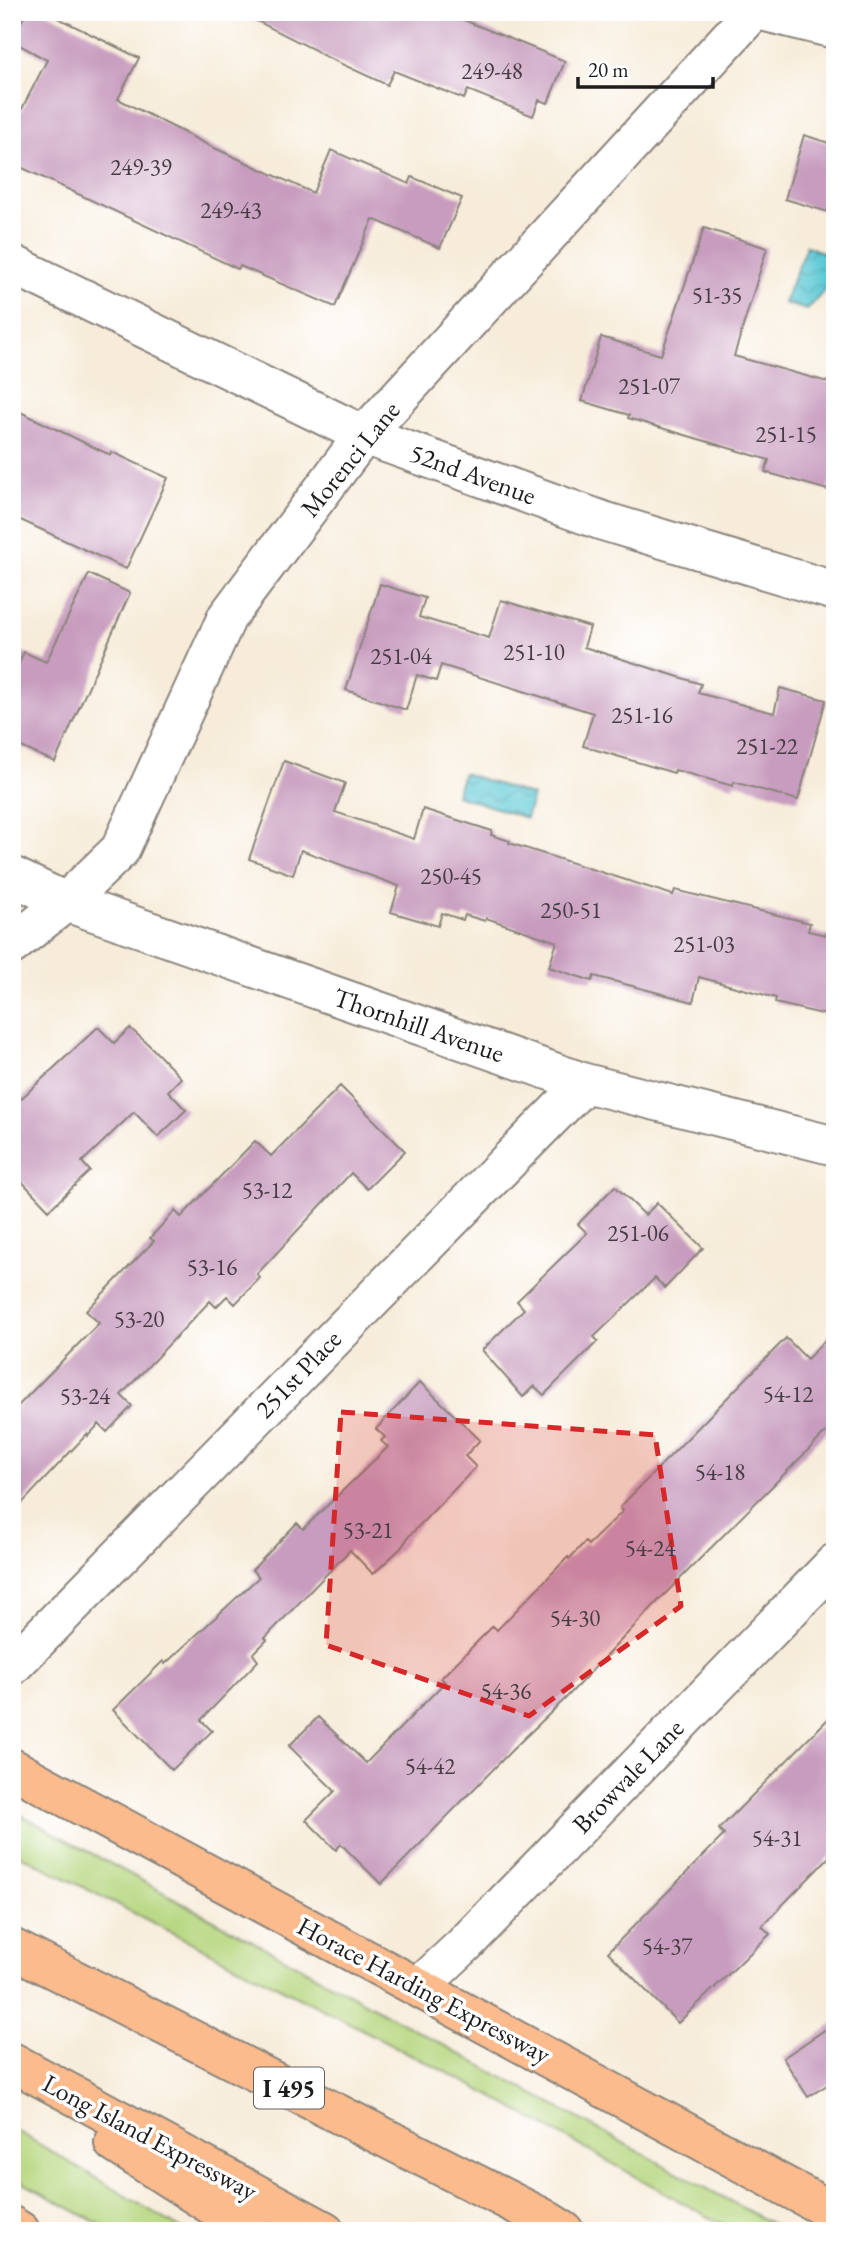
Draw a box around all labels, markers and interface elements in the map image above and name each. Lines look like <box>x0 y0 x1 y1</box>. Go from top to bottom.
scale bar <box>578 46 712 90</box>
house number: 249-48 <box>461 56 523 86</box>
text: 20 m <box>588 56 629 83</box>
house number: 249-39 <box>110 152 172 182</box>
house number: 249-43 <box>200 195 262 225</box>
house number: 51-35 <box>692 280 742 310</box>
house number: 251-07 <box>618 371 681 401</box>
street label: Morenci Lane <box>293 394 407 524</box>
house number: 251-15 <box>755 419 817 449</box>
street label: 52nd Avenue <box>405 436 541 512</box>
house number: 251-10 <box>503 637 565 667</box>
house number: 251-04 <box>370 641 433 671</box>
house number: 251-16 <box>611 700 673 730</box>
house number: 251-22 <box>736 731 798 761</box>
house number: 250-45 <box>420 861 482 891</box>
house number: 250-51 <box>540 895 602 925</box>
house number: 251-03 <box>673 929 735 959</box>
street label: Thornhill Avenue <box>329 980 509 1070</box>
house number: 53-12 <box>242 1175 292 1205</box>
house number: 251-06 <box>607 1218 669 1248</box>
house number: 53-16 <box>187 1252 237 1282</box>
house number: 53-20 <box>114 1304 164 1334</box>
street label: 251st Place <box>247 1322 349 1426</box>
house number: 54-12 <box>763 1379 813 1409</box>
house number: 53-24 <box>60 1381 111 1411</box>
house number: 54-18 <box>695 1457 745 1487</box>
house number: 53-21 <box>343 1515 393 1545</box>
house number: 54-24 <box>625 1533 676 1563</box>
house number: 54-30 <box>550 1603 600 1633</box>
house number: 54-36 <box>481 1676 531 1706</box>
street label: Browvale Lane <box>565 1711 691 1841</box>
house number: 54-42 <box>405 1751 455 1781</box>
house number: 54-31 <box>752 1823 802 1853</box>
street label: Horace Harding Expressway <box>291 1909 557 2072</box>
house number: 54-37 <box>642 1931 693 1961</box>
street label: Long Island Expressway <box>37 2066 264 2208</box>
road number: I 495 <box>254 2068 324 2108</box>

